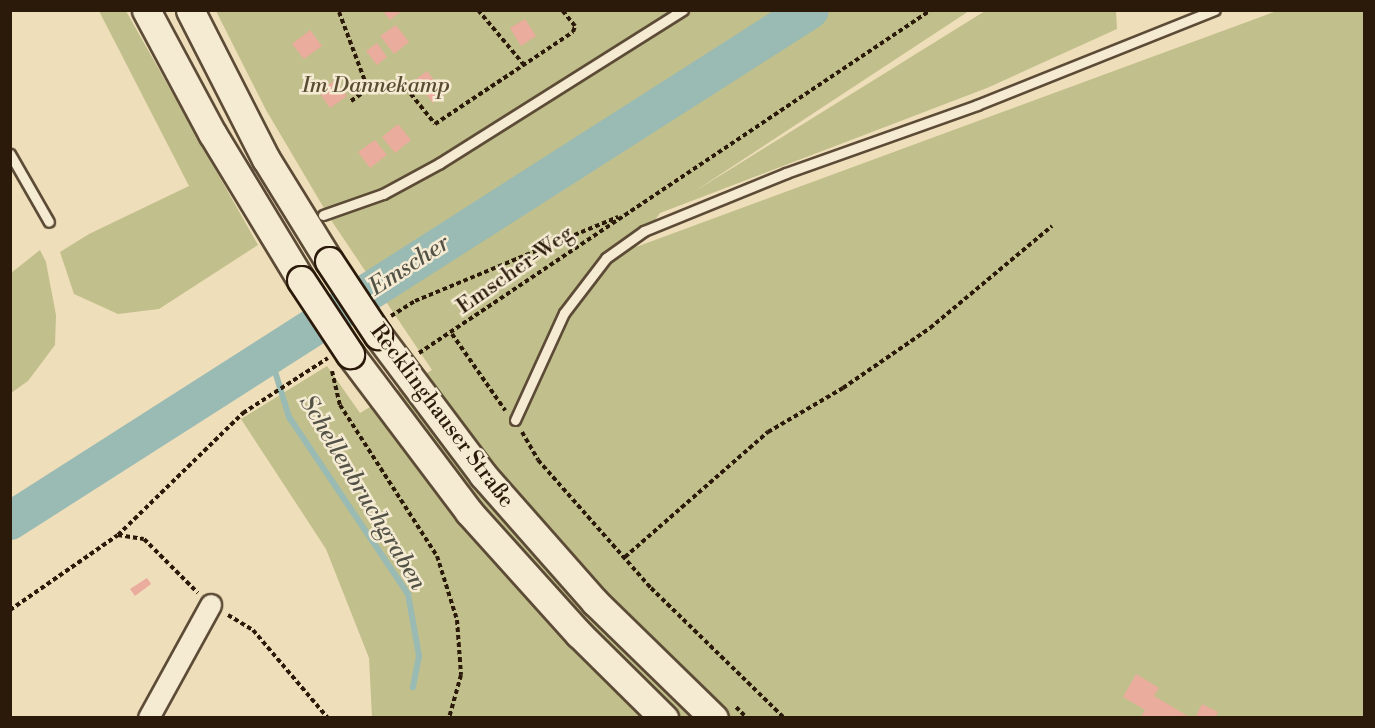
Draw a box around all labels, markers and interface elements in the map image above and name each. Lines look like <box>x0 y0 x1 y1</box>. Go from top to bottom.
park label: Im Dannekamp <box>302 73 450 99</box>
street label: Emscher-Weg <box>452 220 578 320</box>
water label: Emscher <box>364 229 456 303</box>
street label: Recklinghauser Straße <box>364 319 520 513</box>
water label: Schellenbruchgraben <box>292 390 432 596</box>

